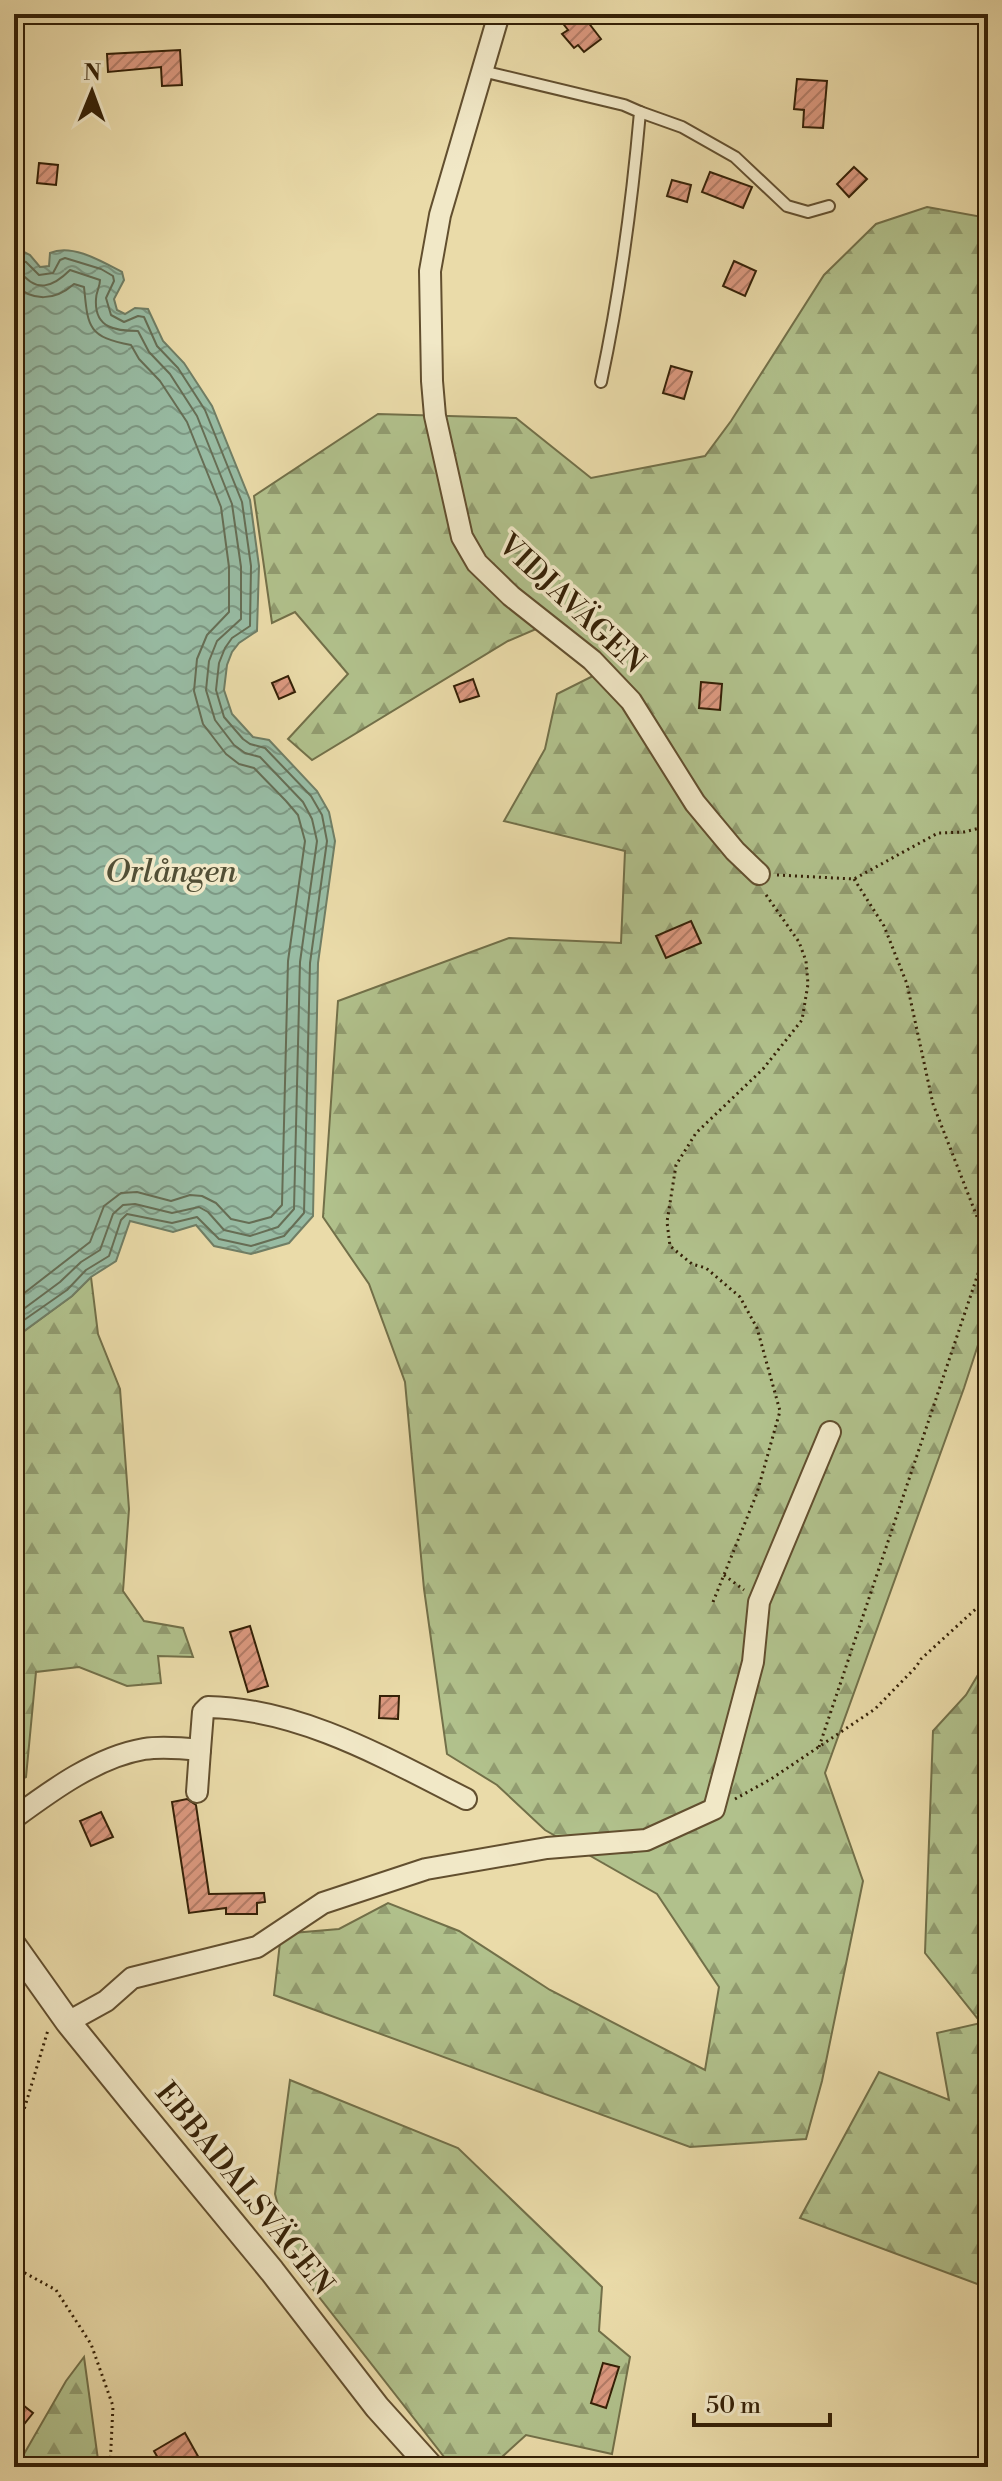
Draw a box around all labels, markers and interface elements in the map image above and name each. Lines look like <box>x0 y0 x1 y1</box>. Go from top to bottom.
north arrow <box>52 52 132 132</box>
text: N <box>83 60 102 87</box>
street label: VIDJAVÄGEN <box>489 525 653 682</box>
water label: Orlången <box>105 852 238 892</box>
street label: EBBADALSVÄGEN <box>146 2074 342 2303</box>
scale bar <box>694 2377 830 2427</box>
text: 50 m <box>706 2391 761 2421</box>

